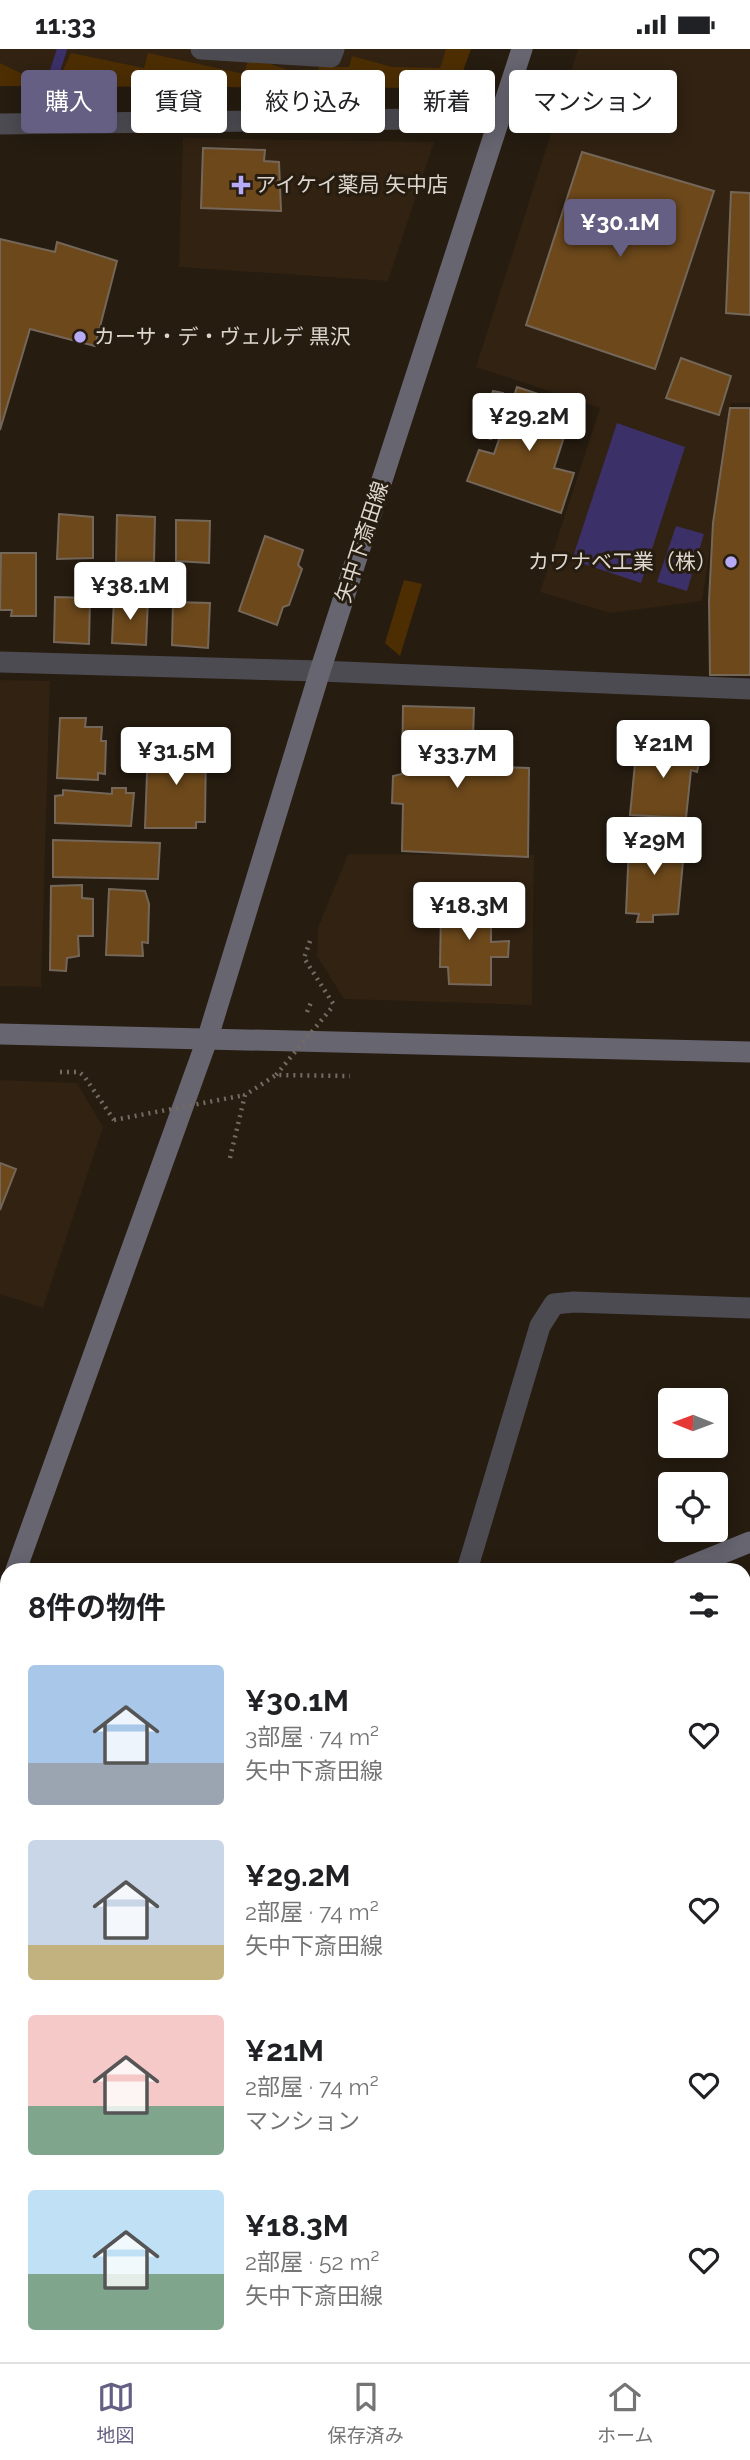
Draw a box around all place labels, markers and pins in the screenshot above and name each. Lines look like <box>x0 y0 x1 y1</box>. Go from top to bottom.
place label: アイケイ薬局 矢中店 <box>255 172 448 197</box>
marker: アイケイ薬局 矢中店 <box>233 177 249 193</box>
pin: ¥30.1M <box>563 199 677 259</box>
place label: カーサ・デ・ヴェルデ 黒沢 <box>94 324 351 349</box>
marker: カーサ・デ・ヴェルデ 黒沢 <box>72 329 88 345</box>
pin: ¥29.2M <box>472 393 586 453</box>
place label: カワナベ工業（株） <box>528 549 717 574</box>
marker: カワナベ工業（株） <box>723 554 739 570</box>
pin: ¥38.1M <box>73 563 187 622</box>
pin: ¥21M <box>622 721 704 780</box>
pin: ¥31.5M <box>119 727 233 787</box>
pin: ¥33.7M <box>400 731 514 790</box>
pin: ¥29M <box>613 817 695 877</box>
pin: ¥18.3M <box>412 883 526 942</box>

